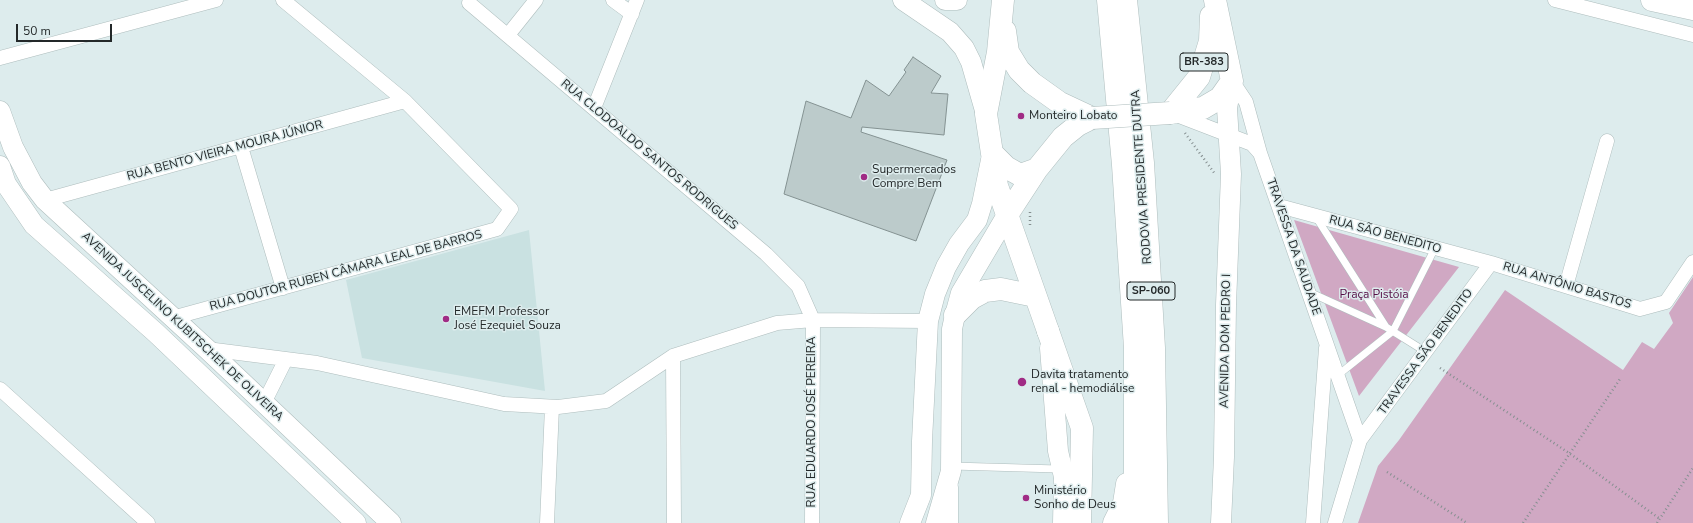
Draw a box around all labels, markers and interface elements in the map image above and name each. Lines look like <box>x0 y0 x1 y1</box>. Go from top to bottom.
scale bar <box>18 16 114 42</box>
text: 50 m <box>23 23 51 39</box>
road number: BR-383 <box>1180 53 1228 71</box>
street label: RUA CLODOALDO SANTOS RODRIGUES <box>558 77 740 233</box>
street label: RODOVIA PRESIDENTE DUTRA <box>1129 89 1155 265</box>
place label: Monteiro Lobato <box>1029 109 1117 123</box>
marker: Monteiro Lobato <box>1016 111 1026 121</box>
street label: RUA BENTO VIEIRA MOURA JÚNIOR <box>125 118 325 184</box>
place label: Supermercados Compre Bem <box>872 163 956 191</box>
marker: Supermercados Compre Bem <box>859 172 869 182</box>
street label: TRAVESSA DA SAUDADE <box>1263 177 1323 317</box>
street label: RUA SÃO BENEDITO <box>1327 213 1443 257</box>
street label: RUA DOUTOR RUBEN CÂMARA LEAL DE BARROS <box>208 228 484 314</box>
street label: AVENIDA JUSCELINO KUBITSCHEK DE OLIVEIRA <box>78 229 286 425</box>
street label: RUA ANTÔNIO BASTOS <box>1501 260 1633 312</box>
street label: AVENIDA DOM PEDRO I <box>1218 274 1234 408</box>
road number: SP-060 <box>1127 282 1175 300</box>
street label: TRAVESSA SÃO BENEDITO <box>1375 286 1477 418</box>
park label: Praça Pistóia <box>1339 288 1409 302</box>
place label: EMEFM Professor José Ezequiel Souza <box>454 305 561 333</box>
marker: EMEFM Professor José Ezequiel Souza <box>441 314 451 324</box>
street label: RUA EDUARDO JOSÉ PEREIRA <box>805 337 819 507</box>
place label: Davita tratamento renal - hemodiálise <box>1031 368 1134 396</box>
marker: Davita tratamento renal - hemodiálise <box>1016 376 1028 388</box>
place label: Ministério Sonho de Deus <box>1034 484 1116 512</box>
marker: Ministério Sonho de Deus <box>1021 493 1031 503</box>

